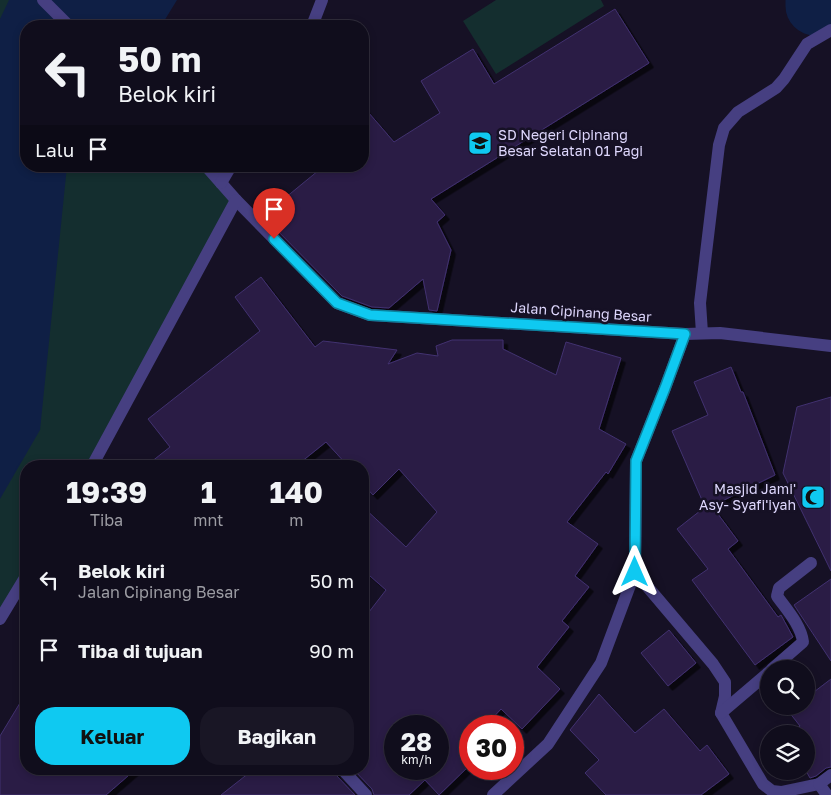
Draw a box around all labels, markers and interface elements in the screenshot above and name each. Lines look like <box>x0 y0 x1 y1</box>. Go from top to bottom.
text: 50 m <box>118 38 201 80</box>
icon: left <box>35 40 100 105</box>
text: Belok kiri <box>118 80 216 107</box>
place label: SD Negeri Cipinang Besar Selatan 01 Pagi <box>498 126 643 159</box>
school or university icon: SD Negeri Cipinang Besar Selatan 01 Pagi <box>467 130 493 156</box>
icon: arrive <box>84 135 112 163</box>
text: Lalu <box>35 138 74 161</box>
pin <box>253 188 295 239</box>
icon: arrive <box>260 195 288 223</box>
street label: Jalan Cipinang Besar <box>510 298 653 325</box>
text: 19:39 <box>66 474 147 510</box>
text: 1 <box>201 474 216 510</box>
text: 140 <box>269 474 323 510</box>
place label: Masjid Jami' Asy- Syafi'iyah <box>699 480 796 513</box>
mosque icon: Masjid Jami' Asy- Syafi'iyah <box>800 484 826 510</box>
text: Tiba <box>90 510 123 530</box>
text: mnt <box>193 510 223 530</box>
text: m <box>289 510 303 530</box>
position arrow <box>608 545 660 597</box>
text: Belok kiri <box>78 559 165 582</box>
icon: left <box>35 566 63 594</box>
text: 50 m <box>310 569 354 592</box>
text: Jalan Cipinang Besar <box>78 582 240 602</box>
icon: arrive <box>35 636 63 664</box>
text: Tiba di tujuan <box>78 639 203 662</box>
text: 90 m <box>309 639 354 662</box>
map controls <box>760 660 815 780</box>
button: search <box>760 660 815 715</box>
button: Keluar <box>35 707 190 765</box>
button: Bagikan <box>200 707 354 765</box>
speed limit sign: 30 <box>459 715 524 780</box>
button: layers <box>760 725 815 780</box>
text: 28 <box>401 726 432 757</box>
text: km/h <box>401 752 432 767</box>

